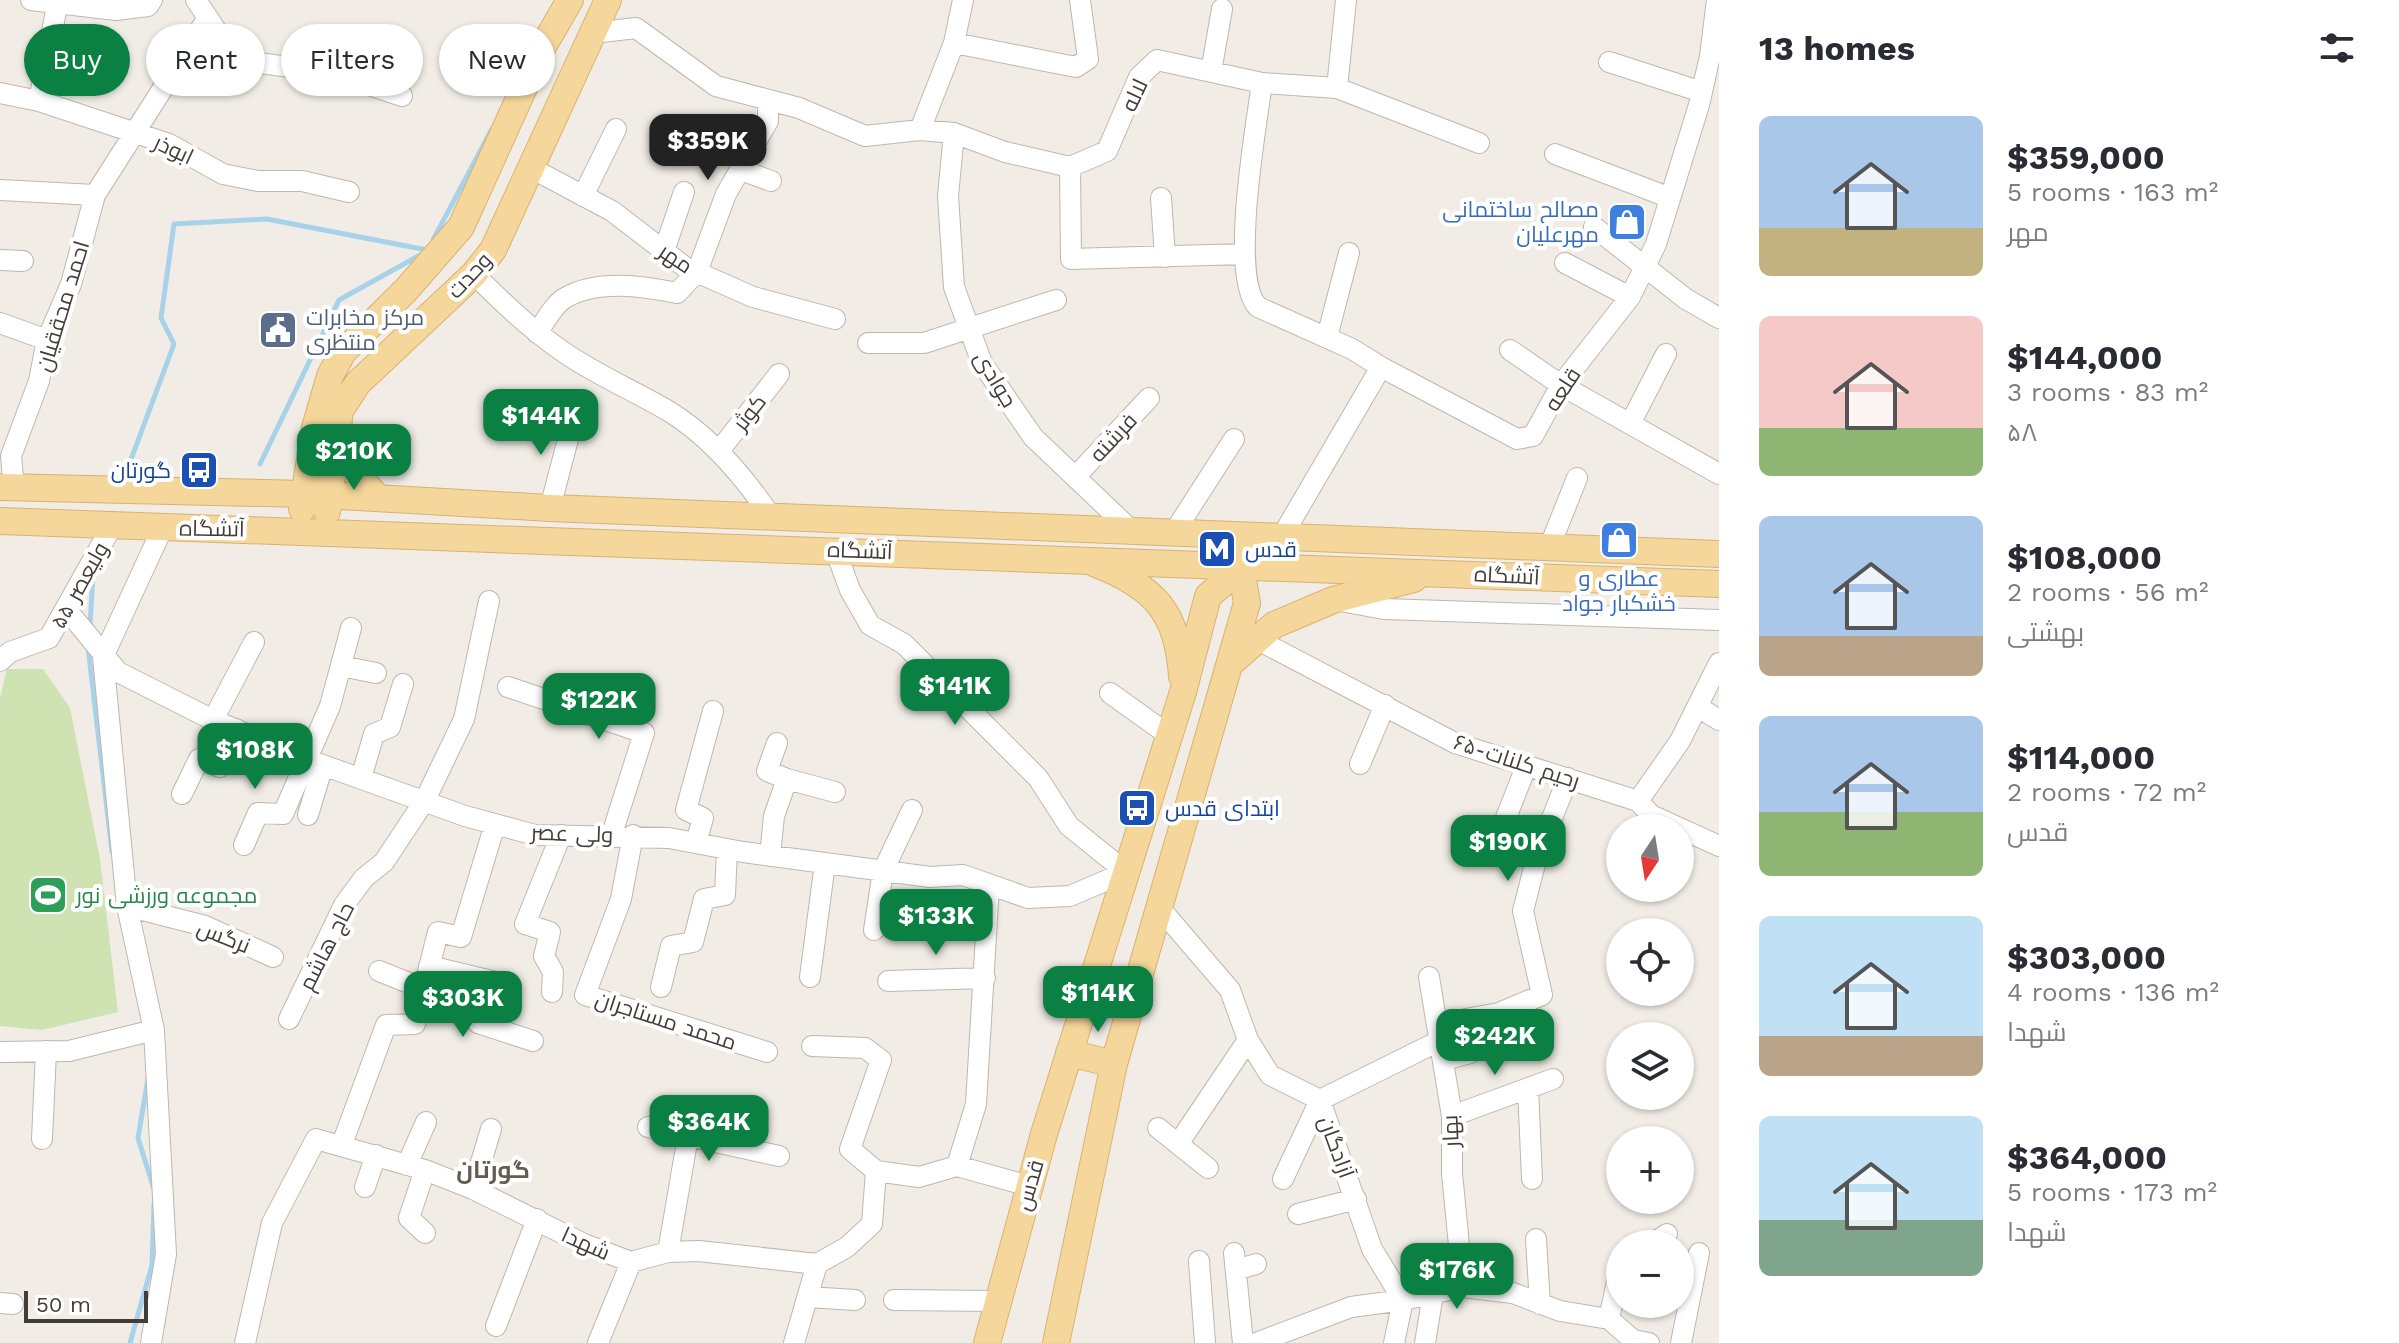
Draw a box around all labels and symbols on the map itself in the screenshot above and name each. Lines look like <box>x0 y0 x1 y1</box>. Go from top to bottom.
street label: لاله <box>1116 75 1153 115</box>
pin: $359K <box>652 114 764 182</box>
street label: ابوذر <box>148 129 198 169</box>
place label: مصالح ساختمانی مهرعلیان <box>1442 197 1599 248</box>
shop icon: مصالح ساختمانی مهرعلیان <box>1606 201 1648 243</box>
street label: مهر <box>652 237 697 279</box>
street label: احمد محققیان <box>31 238 94 375</box>
street label: وحدت <box>442 247 497 303</box>
place label: مرکز مخابرات منتظری <box>306 305 424 355</box>
public building icon: مرکز مخابرات منتظری <box>257 309 299 351</box>
street label: جوادی <box>969 347 1022 412</box>
street label: قلعه <box>1539 363 1586 416</box>
pin: $144K <box>485 389 597 457</box>
street label: کوثر <box>726 389 771 437</box>
street label: فرشته <box>1085 408 1142 467</box>
pin: $210K <box>298 424 410 492</box>
bus stop icon: گورتان <box>178 449 220 491</box>
place label: گورتان <box>111 458 171 483</box>
street label: آتشگاه <box>179 515 245 542</box>
shop icon: عطاری و خشکبار جواد <box>1598 519 1640 561</box>
metro station icon: قدس <box>1196 528 1238 570</box>
street label: آتشگاه <box>827 537 893 564</box>
place label: قدس <box>1245 537 1297 563</box>
street label: ۵۵ ولیعصر <box>46 538 113 633</box>
street label: آتشگاه <box>1474 561 1540 590</box>
place label: عطاری و خشکبار جواد <box>1562 566 1676 616</box>
pin: $141K <box>899 659 1011 727</box>
pin: $122K <box>543 673 655 741</box>
pin: $108K <box>199 723 311 791</box>
street label: ۶۵-رحیم کلنات <box>1450 729 1583 796</box>
bus stop icon: ابتدای قدس <box>1116 787 1158 829</box>
place label: ابتدای قدس <box>1165 796 1280 822</box>
north arrow <box>1606 814 1694 902</box>
pin: $190K <box>1452 815 1564 883</box>
street label: ولی عصر <box>528 819 614 848</box>
sports icon: مجموعه ورزشی نور <box>27 874 69 916</box>
place label: مجموعه ورزشی نور <box>74 883 257 909</box>
pin: $133K <box>880 889 992 957</box>
street label: حاج هاشم <box>294 898 362 996</box>
street label: نرگس <box>193 915 254 959</box>
pin: $114K <box>1042 966 1154 1034</box>
pin: $303K <box>407 971 519 1039</box>
street label: محمد مستاجران <box>592 986 740 1055</box>
pin: $242K <box>1439 1009 1551 1077</box>
pin: $364K <box>653 1095 765 1163</box>
street label: آزادگان <box>1314 1113 1359 1182</box>
street label: بهار <box>1437 1114 1465 1150</box>
district label: گورتان <box>456 1156 530 1184</box>
street label: قدس <box>1010 1157 1050 1214</box>
street label: شهدا <box>557 1222 614 1266</box>
pin: $176K <box>1401 1243 1513 1311</box>
scale bar <box>24 1287 148 1323</box>

